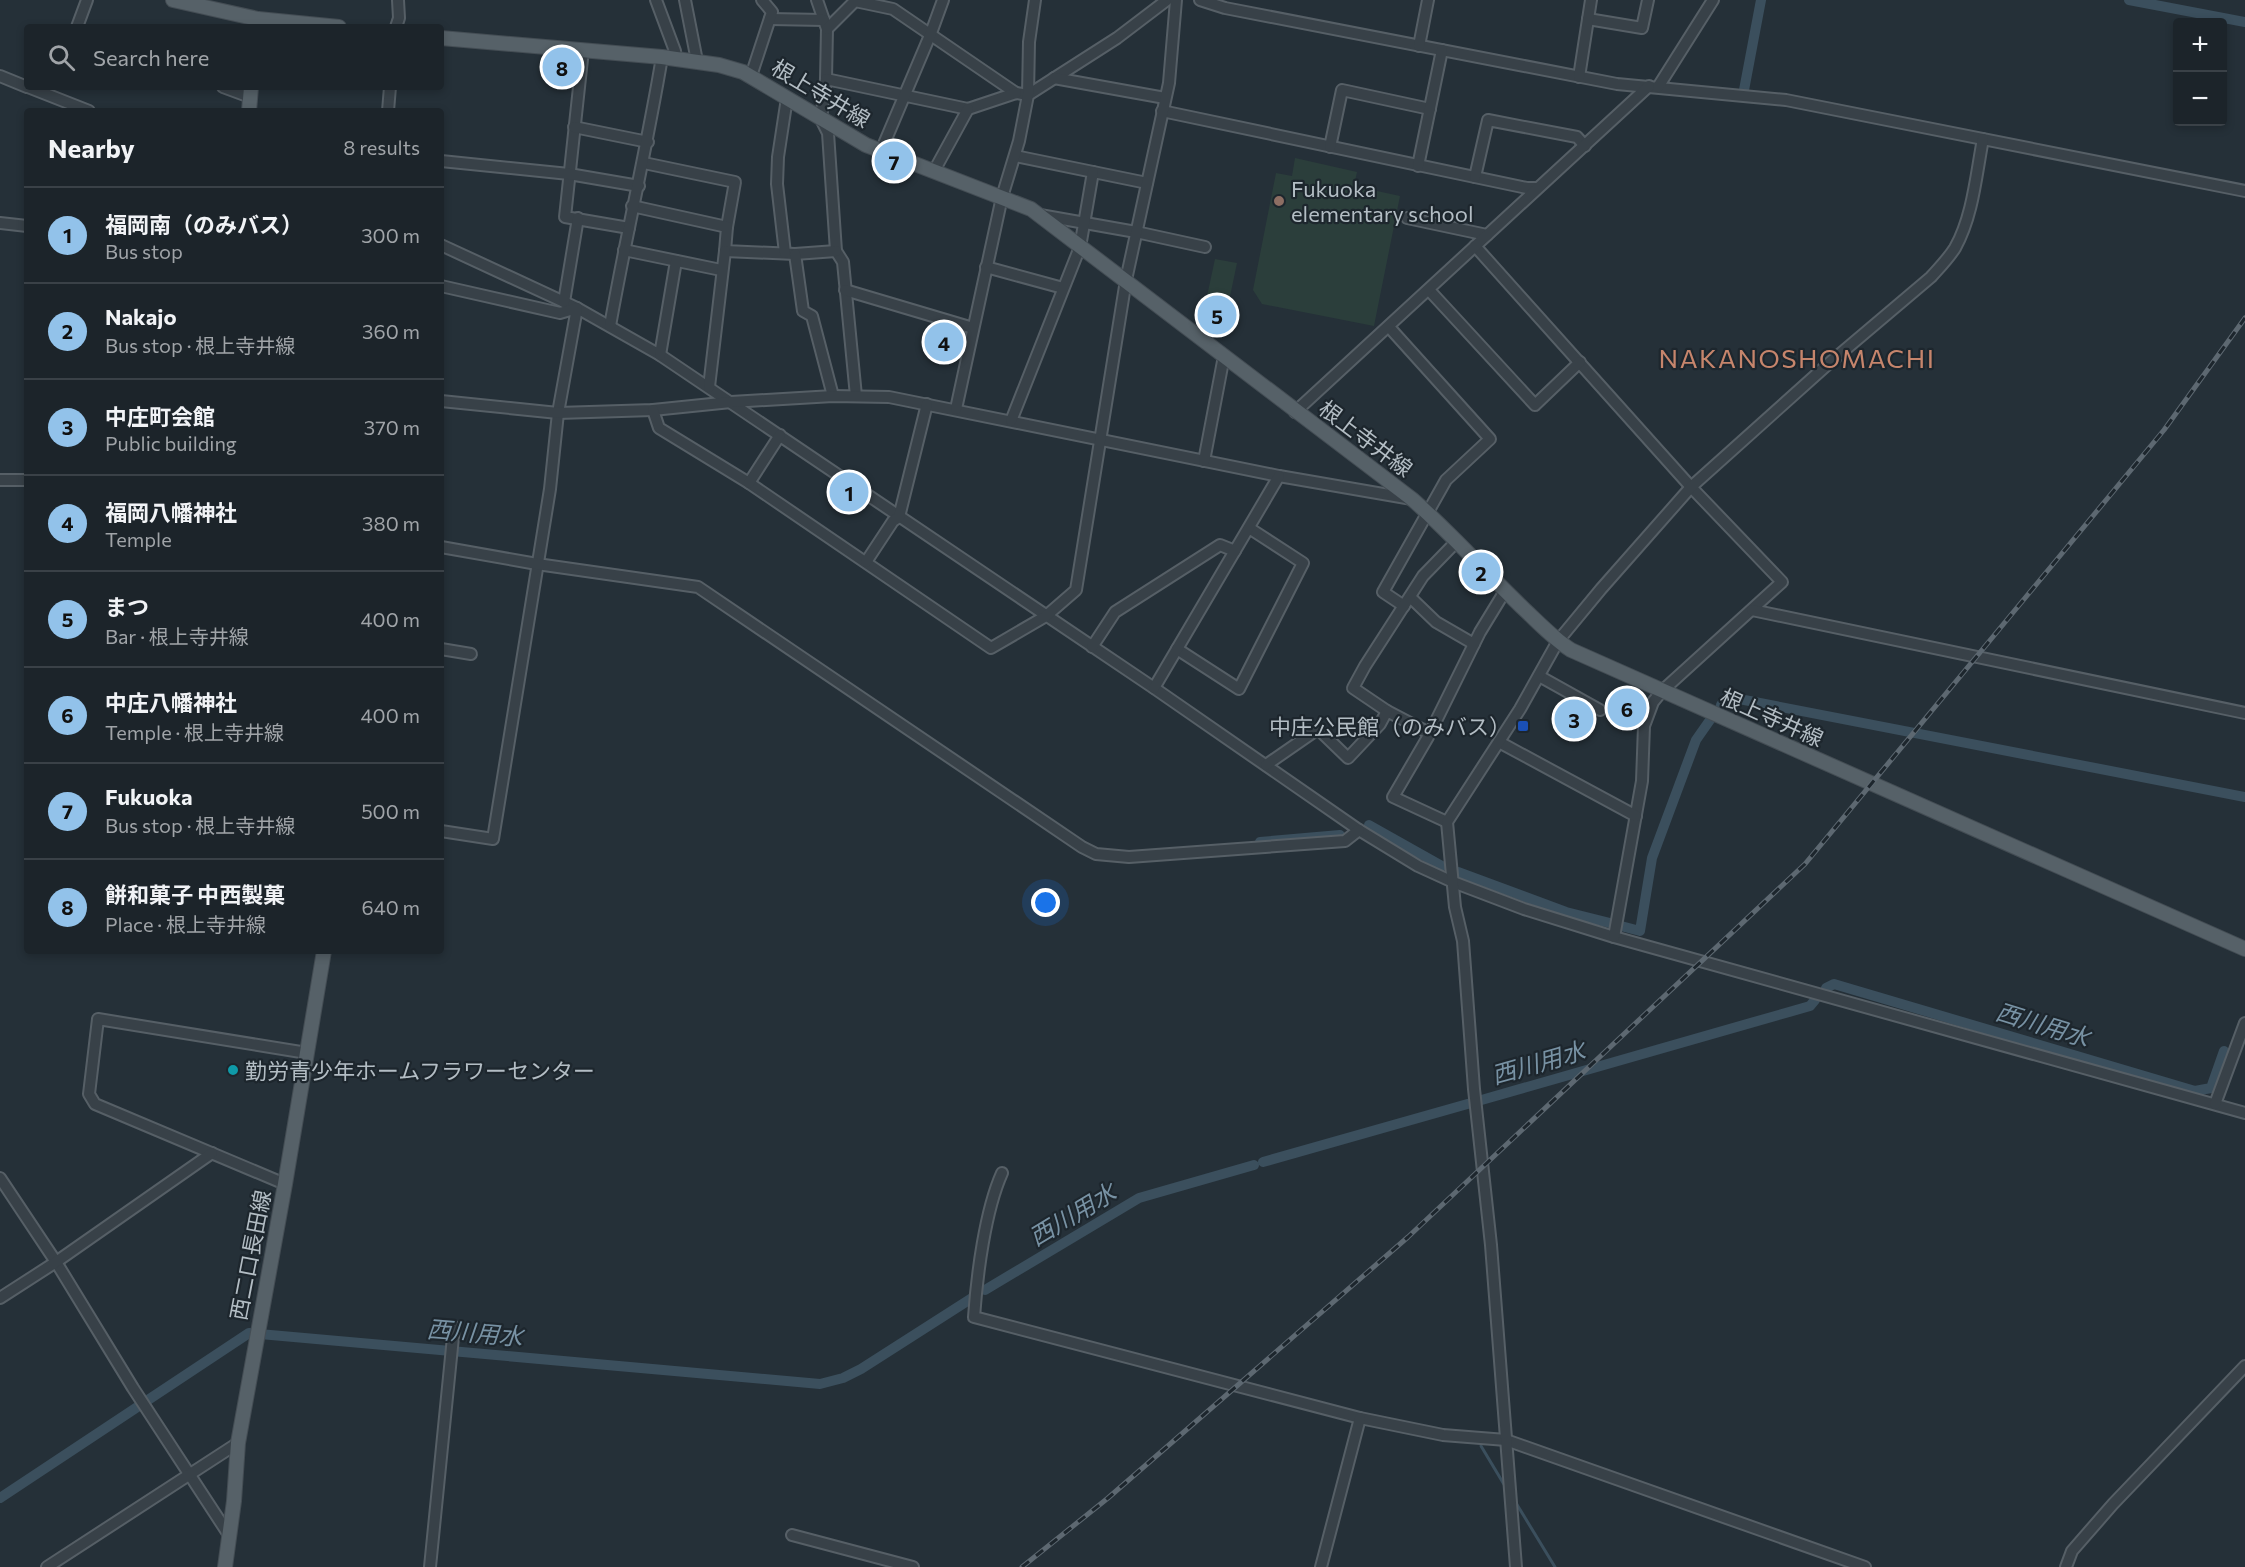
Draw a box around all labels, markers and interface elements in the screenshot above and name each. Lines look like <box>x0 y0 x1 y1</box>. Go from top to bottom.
map controls <box>2173 18 2227 126</box>
button: + <box>2173 18 2227 72</box>
search box <box>24 24 444 90</box>
icon: search <box>45 41 78 74</box>
text: Search here <box>93 44 209 71</box>
pin: 8 <box>542 44 582 90</box>
street label: 根上寺井線 <box>767 53 875 133</box>
button: − <box>2173 72 2227 126</box>
text: Nearby <box>48 132 135 163</box>
text: 8 results <box>343 135 420 159</box>
pin: 7 <box>874 138 914 184</box>
place label: Fukuoka elementary school <box>1291 175 1474 227</box>
marker: Fukuoka elementary school <box>1272 194 1286 208</box>
text: 福岡南（のみバス） <box>105 211 303 238</box>
text: 1 <box>63 223 72 247</box>
text: 300 m <box>361 223 420 247</box>
text: Bus stop <box>105 239 183 263</box>
pin: 5 <box>1198 292 1236 338</box>
text: Nakajo <box>105 303 177 330</box>
text: 2 <box>62 319 73 343</box>
text: 360 m <box>362 319 420 343</box>
pin: 4 <box>924 320 964 364</box>
text: Bus stop · 根上寺井線 <box>105 333 295 357</box>
district label: NAKANOSHOMACHI <box>1659 342 1935 373</box>
street label: 根上寺井線 <box>1314 394 1418 482</box>
text: 中庄町会館 <box>105 403 215 430</box>
text: 3 <box>62 415 73 439</box>
text: 370 m <box>364 415 420 439</box>
text: Public building <box>105 431 237 455</box>
pin: 1 <box>830 470 868 514</box>
text: 福岡八幡神社 <box>105 499 237 526</box>
text: 4 <box>61 511 74 535</box>
text: 380 m <box>362 511 420 535</box>
text: Temple <box>105 527 172 551</box>
pin: 2 <box>1462 550 1500 594</box>
text: まつ <box>105 593 149 620</box>
text: 5 <box>62 607 73 631</box>
text: 400 m <box>361 607 420 631</box>
text: Bar · 根上寺井線 <box>105 624 249 648</box>
street label: 根上寺井線 <box>1716 682 1828 752</box>
pin: 6 <box>1608 686 1646 730</box>
text: 中庄八幡神社 <box>105 689 237 716</box>
pin: 3 <box>1554 696 1594 742</box>
text: 6 <box>61 703 74 727</box>
text: 400 m <box>361 703 420 727</box>
place label: 中庄公民館（のみバス） <box>1269 713 1511 740</box>
marker: 中庄公民館（のみバス） <box>1516 719 1530 733</box>
text: Temple · 根上寺井線 <box>105 720 284 744</box>
text: Fukuoka <box>105 783 193 810</box>
text: 7 <box>62 799 73 823</box>
text: 500 m <box>361 799 420 823</box>
text: Bus stop · 根上寺井線 <box>105 813 295 837</box>
text: 餅和菓子 中西製菓 <box>105 881 285 908</box>
your location <box>1031 888 1060 917</box>
text: 8 <box>61 895 74 919</box>
text: 640 m <box>362 895 420 919</box>
text: Place · 根上寺井線 <box>105 912 266 936</box>
water label: 西川用水 <box>1993 996 2096 1053</box>
water label: 西川用水 <box>1488 1034 1591 1089</box>
place label: 勤労青少年ホームフラワーセンター <box>245 1057 595 1084</box>
marker: 勤労青少年ホームフラワーセンター <box>226 1063 240 1077</box>
water label: 西川用水 <box>1023 1175 1123 1251</box>
street label: 西二口長田線 <box>224 1188 276 1322</box>
water label: 西川用水 <box>426 1313 527 1351</box>

